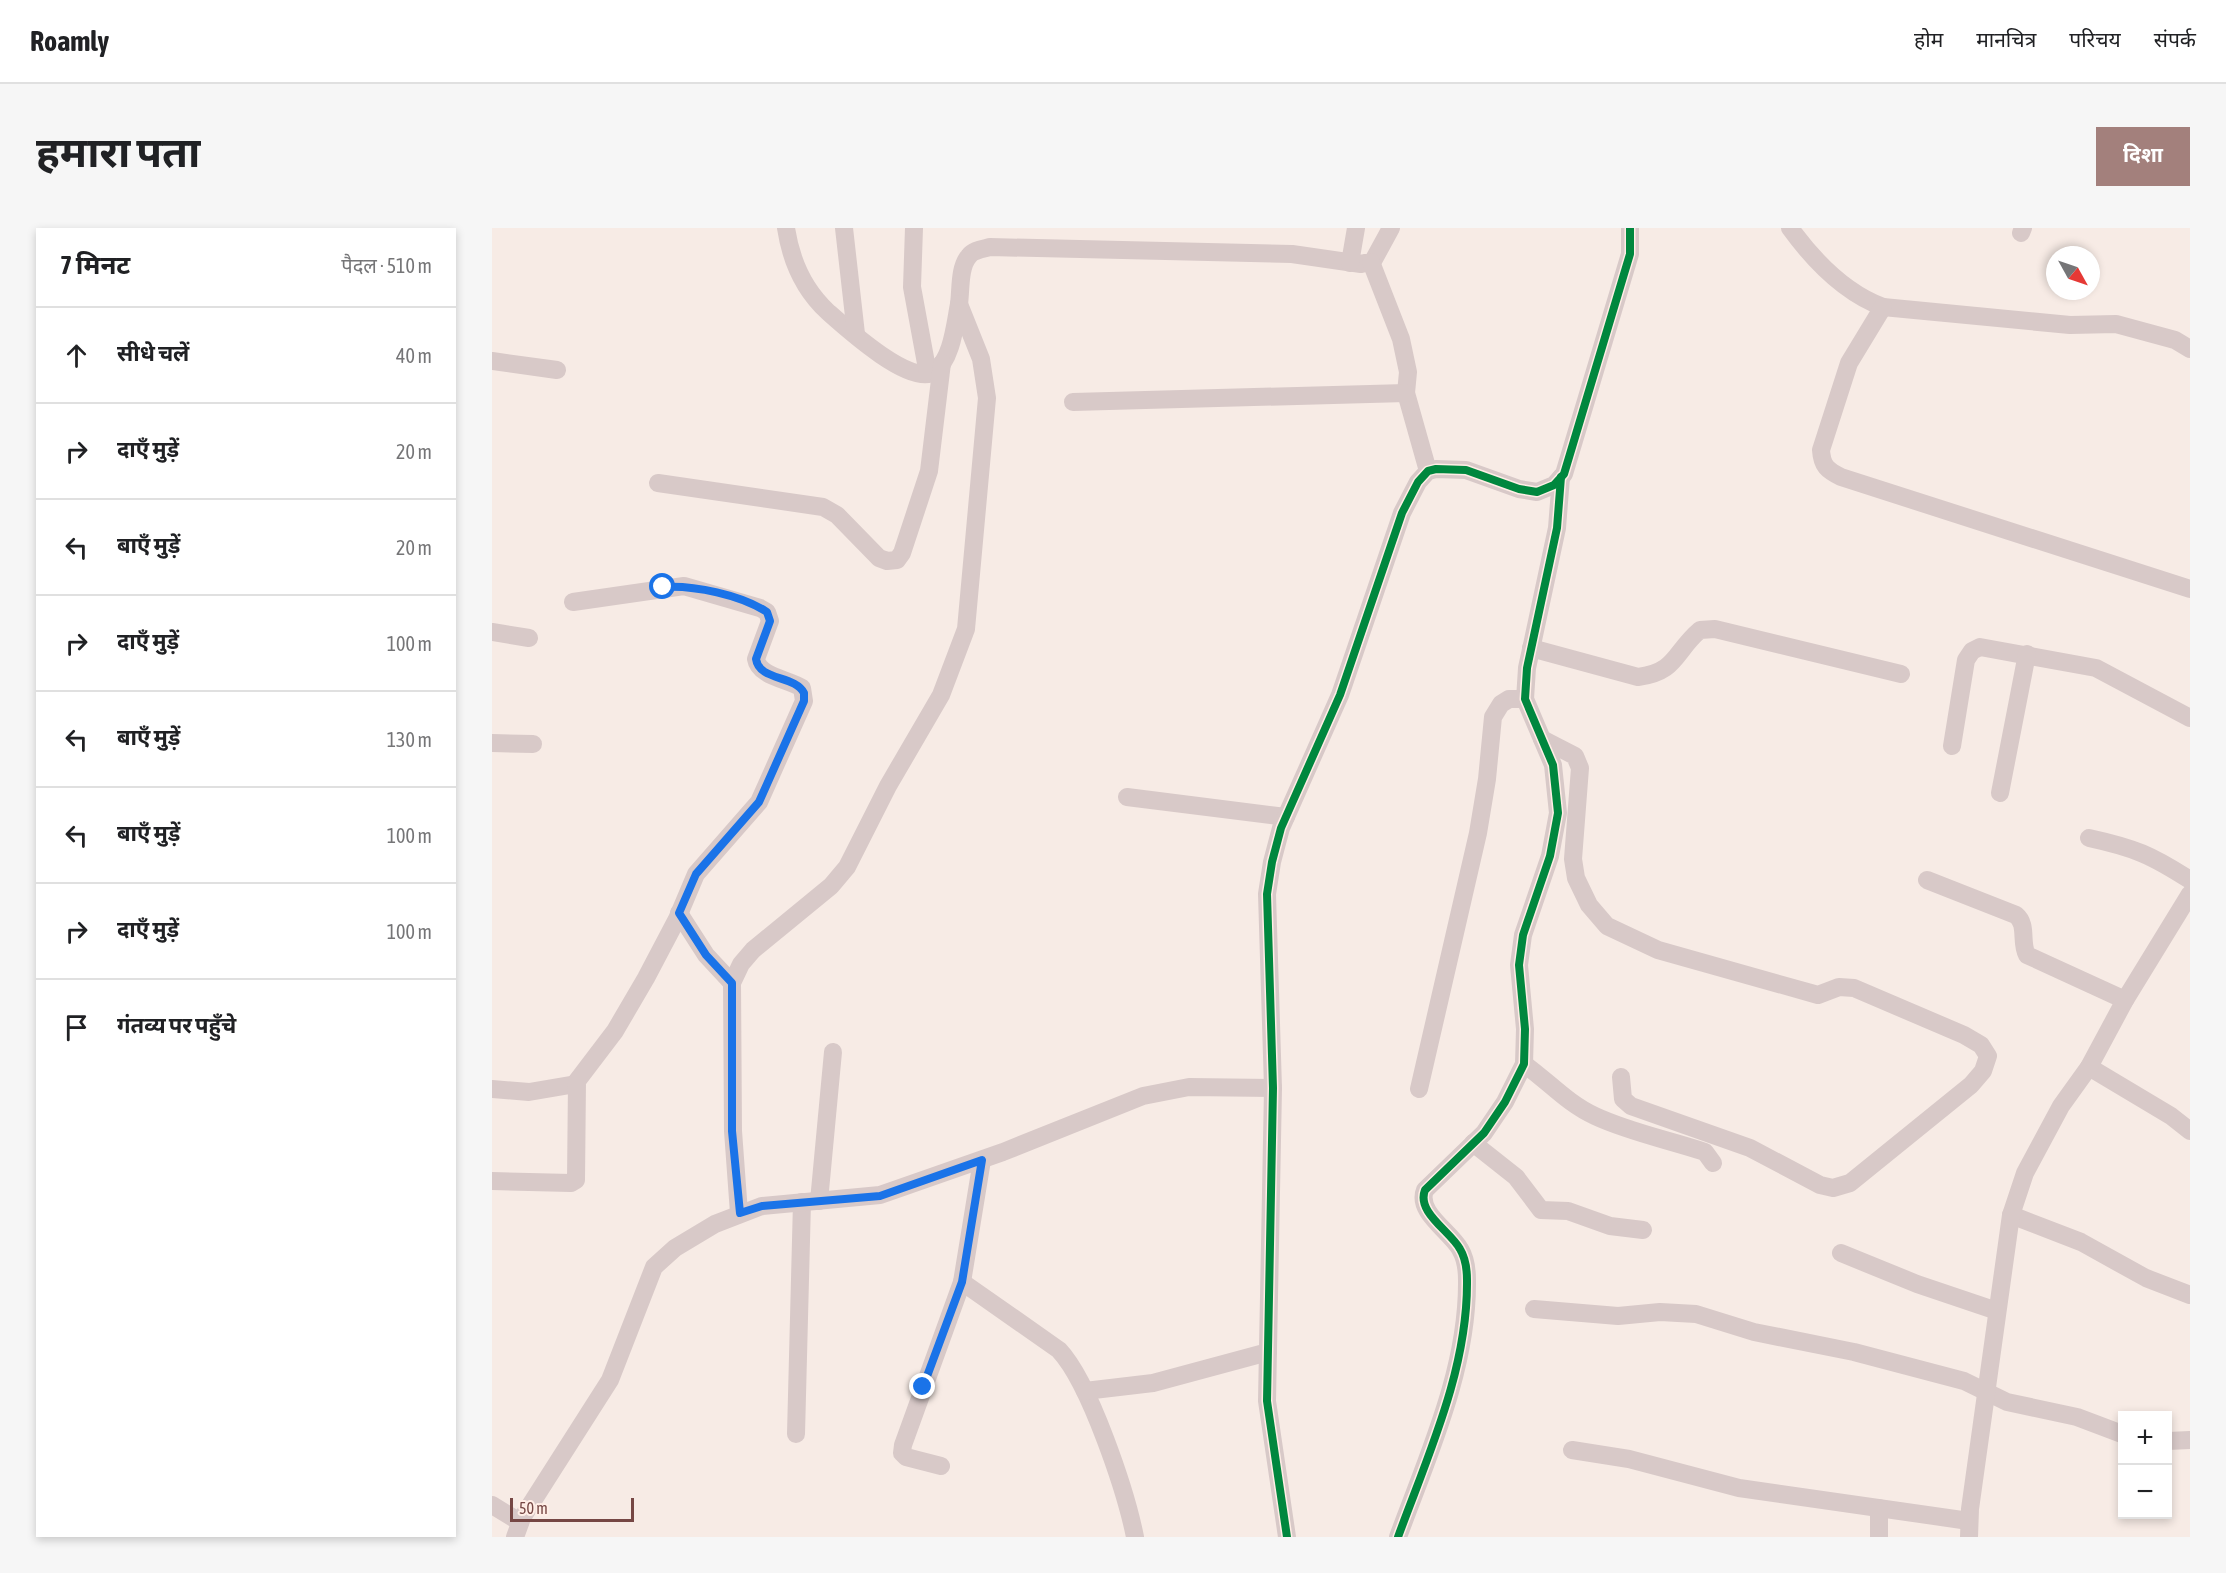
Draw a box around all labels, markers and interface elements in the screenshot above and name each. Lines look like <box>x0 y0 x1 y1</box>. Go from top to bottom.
text: Roamly <box>30 25 109 57</box>
text: होम <box>1914 27 1943 51</box>
text: मानचित्र <box>1976 27 2036 51</box>
text: परिचय <box>2069 27 2121 51</box>
text: संपर्क <box>2154 27 2196 51</box>
button: दिशा <box>2096 127 2190 186</box>
text: हमारा पता <box>36 128 200 176</box>
north arrow <box>2046 246 2100 300</box>
text: 7 मिनट <box>60 250 130 280</box>
text: पैदल · 510 m <box>341 254 432 277</box>
icon: ahead <box>60 339 93 372</box>
text: सीधे चलें <box>117 340 189 366</box>
text: 40 m <box>396 344 432 367</box>
icon: right <box>60 435 93 468</box>
text: दाएँ मुड़ें <box>117 436 179 462</box>
text: 20 m <box>396 440 432 463</box>
icon: left <box>60 531 93 564</box>
text: बाएँ मुड़ें <box>117 532 180 558</box>
text: 20 m <box>396 536 432 559</box>
route start <box>649 573 675 599</box>
icon: right <box>60 627 93 660</box>
text: दाएँ मुड़ें <box>117 628 179 654</box>
text: 100 m <box>387 632 432 655</box>
icon: left <box>60 723 93 756</box>
text: बाएँ मुड़ें <box>117 724 180 750</box>
text: 130 m <box>387 728 432 751</box>
icon: left <box>60 819 93 852</box>
text: बाएँ मुड़ें <box>117 820 180 846</box>
text: 100 m <box>387 824 432 847</box>
icon: right <box>60 915 93 948</box>
text: दाएँ मुड़ें <box>117 916 179 942</box>
text: 100 m <box>387 920 432 943</box>
icon: arrive <box>60 1011 93 1044</box>
text: गंतव्य पर पहुँचे <box>117 1012 236 1038</box>
route end <box>909 1373 935 1399</box>
map controls <box>2118 1411 2172 1519</box>
button: + <box>2118 1411 2172 1465</box>
button: − <box>2118 1465 2172 1519</box>
scale bar <box>510 1495 634 1522</box>
text: 50 m <box>519 1499 548 1517</box>

